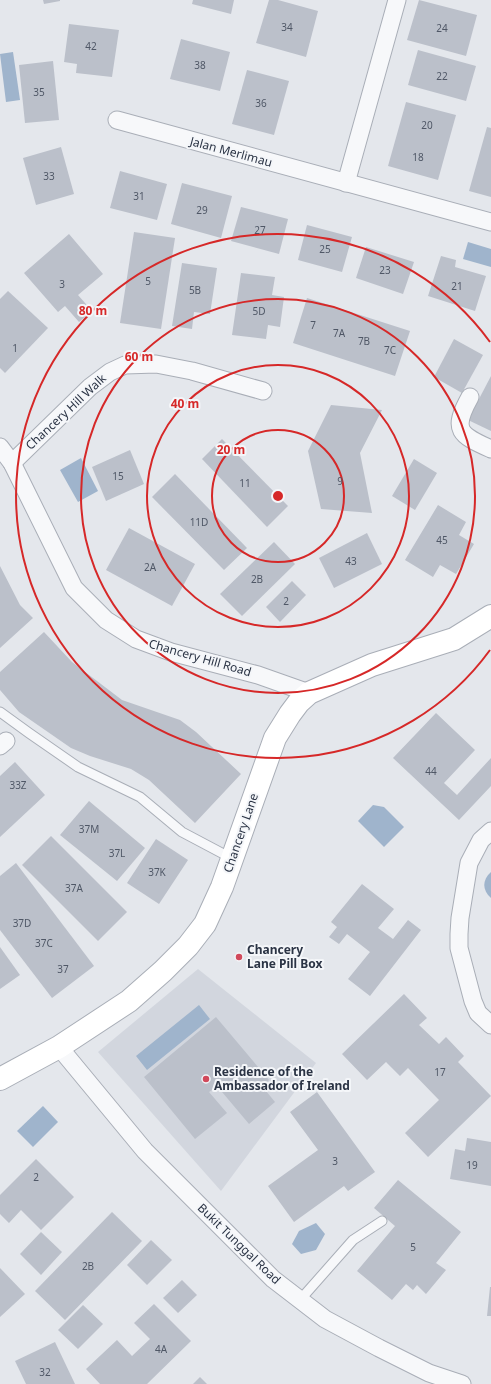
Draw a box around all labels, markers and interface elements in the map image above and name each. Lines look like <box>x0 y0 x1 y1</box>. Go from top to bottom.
house number: 34 <box>281 20 293 34</box>
house number: 24 <box>436 21 448 35</box>
house number: 42 <box>85 39 97 53</box>
house number: 38 <box>194 58 206 72</box>
house number: 22 <box>436 69 448 83</box>
house number: 35 <box>33 85 45 99</box>
house number: 36 <box>255 96 267 110</box>
house number: 20 <box>421 118 433 132</box>
street label: Jalan Merlimau <box>187 132 274 171</box>
house number: 18 <box>412 150 424 164</box>
house number: 33 <box>43 169 55 183</box>
house number: 31 <box>133 189 145 203</box>
house number: 29 <box>196 203 208 217</box>
house number: 27 <box>254 223 266 237</box>
house number: 25 <box>319 242 331 256</box>
house number: 23 <box>379 263 391 277</box>
house number: 5 <box>145 274 151 288</box>
house number: 3 <box>59 277 65 291</box>
house number: 21 <box>451 279 463 293</box>
house number: 5B <box>189 283 201 297</box>
text: 80 m <box>79 302 107 319</box>
house number: 5D <box>252 304 266 318</box>
house number: 7 <box>310 318 316 332</box>
house number: 7A <box>333 326 346 340</box>
house number: 7B <box>358 334 370 348</box>
house number: 1 <box>12 341 18 355</box>
house number: 7C <box>384 343 397 357</box>
text: 60 m <box>125 348 153 365</box>
street label: Chancery Hill Walk <box>22 369 110 453</box>
text: 40 m <box>171 395 199 412</box>
text: 20 m <box>217 441 245 458</box>
house number: 15 <box>112 469 124 483</box>
house number: 9 <box>337 474 343 488</box>
house number: 11 <box>239 476 251 490</box>
centre of rings <box>271 489 285 503</box>
house number: 11D <box>190 515 208 529</box>
house number: 45 <box>436 533 448 547</box>
house number: 43 <box>345 554 357 568</box>
house number: 2A <box>144 560 157 574</box>
house number: 2B <box>251 572 263 586</box>
house number: 2 <box>283 594 289 608</box>
street label: Chancery Hill Road <box>147 635 253 680</box>
house number: 44 <box>425 764 437 778</box>
house number: 33Z <box>9 778 27 792</box>
street label: Chancery Lane <box>219 791 262 875</box>
house number: 37M <box>79 822 99 836</box>
house number: 37L <box>109 846 125 860</box>
house number: 37K <box>148 865 167 879</box>
house number: 37A <box>65 881 84 895</box>
house number: 37D <box>13 916 31 930</box>
house number: 37C <box>35 936 54 950</box>
place label: Chancery Lane Pill Box <box>247 941 323 972</box>
marker: Chancery Lane Pill Box <box>234 952 244 962</box>
house number: 37 <box>57 962 69 976</box>
place label: Residence of the Ambassador of Ireland <box>214 1063 350 1094</box>
house number: 17 <box>434 1065 446 1079</box>
marker: Residence of the Ambassador of Ireland <box>201 1074 211 1084</box>
house number: 3 <box>332 1154 338 1168</box>
house number: 19 <box>466 1158 478 1172</box>
house number: 2 <box>33 1170 39 1184</box>
street label: Bukit Tunggal Road <box>194 1199 285 1288</box>
house number: 5 <box>410 1240 416 1254</box>
house number: 2B <box>82 1259 94 1273</box>
house number: 4A <box>155 1342 168 1356</box>
house number: 32 <box>39 1365 51 1379</box>

